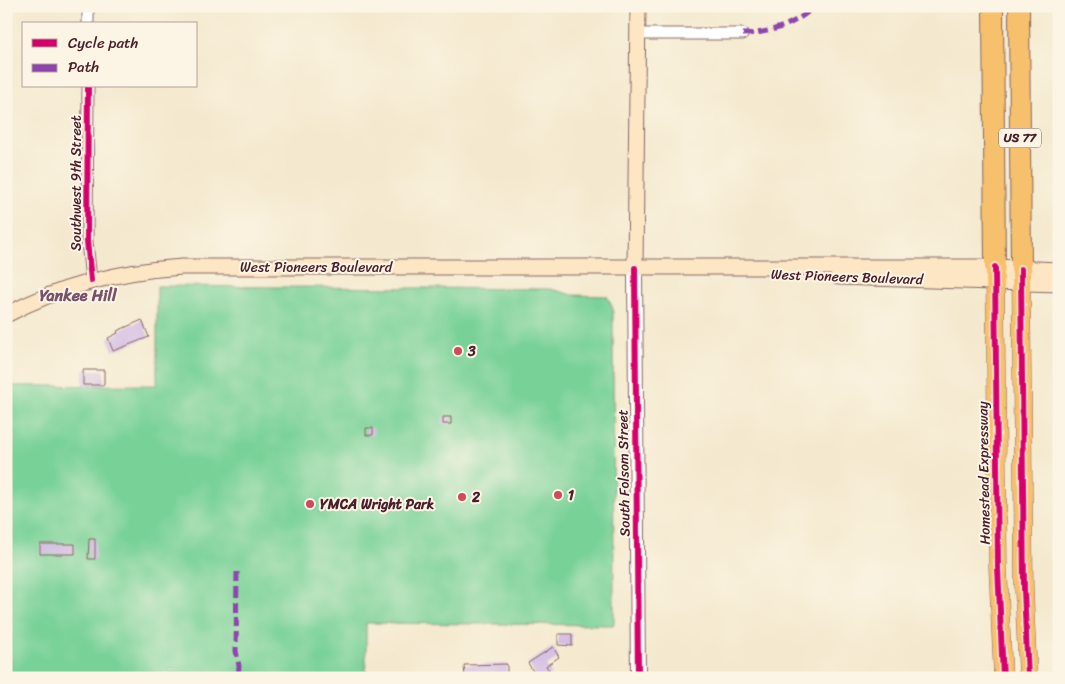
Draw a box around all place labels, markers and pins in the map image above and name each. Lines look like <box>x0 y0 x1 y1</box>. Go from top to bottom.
place label: 3 <box>467 339 476 364</box>
marker: 3 <box>452 345 464 357</box>
place label: 1 <box>568 483 574 508</box>
place label: 2 <box>471 485 481 510</box>
marker: 1 <box>552 489 564 501</box>
marker: 2 <box>456 491 468 503</box>
place label: YMCA Wright Park <box>320 492 435 517</box>
marker: YMCA Wright Park <box>304 498 316 510</box>

